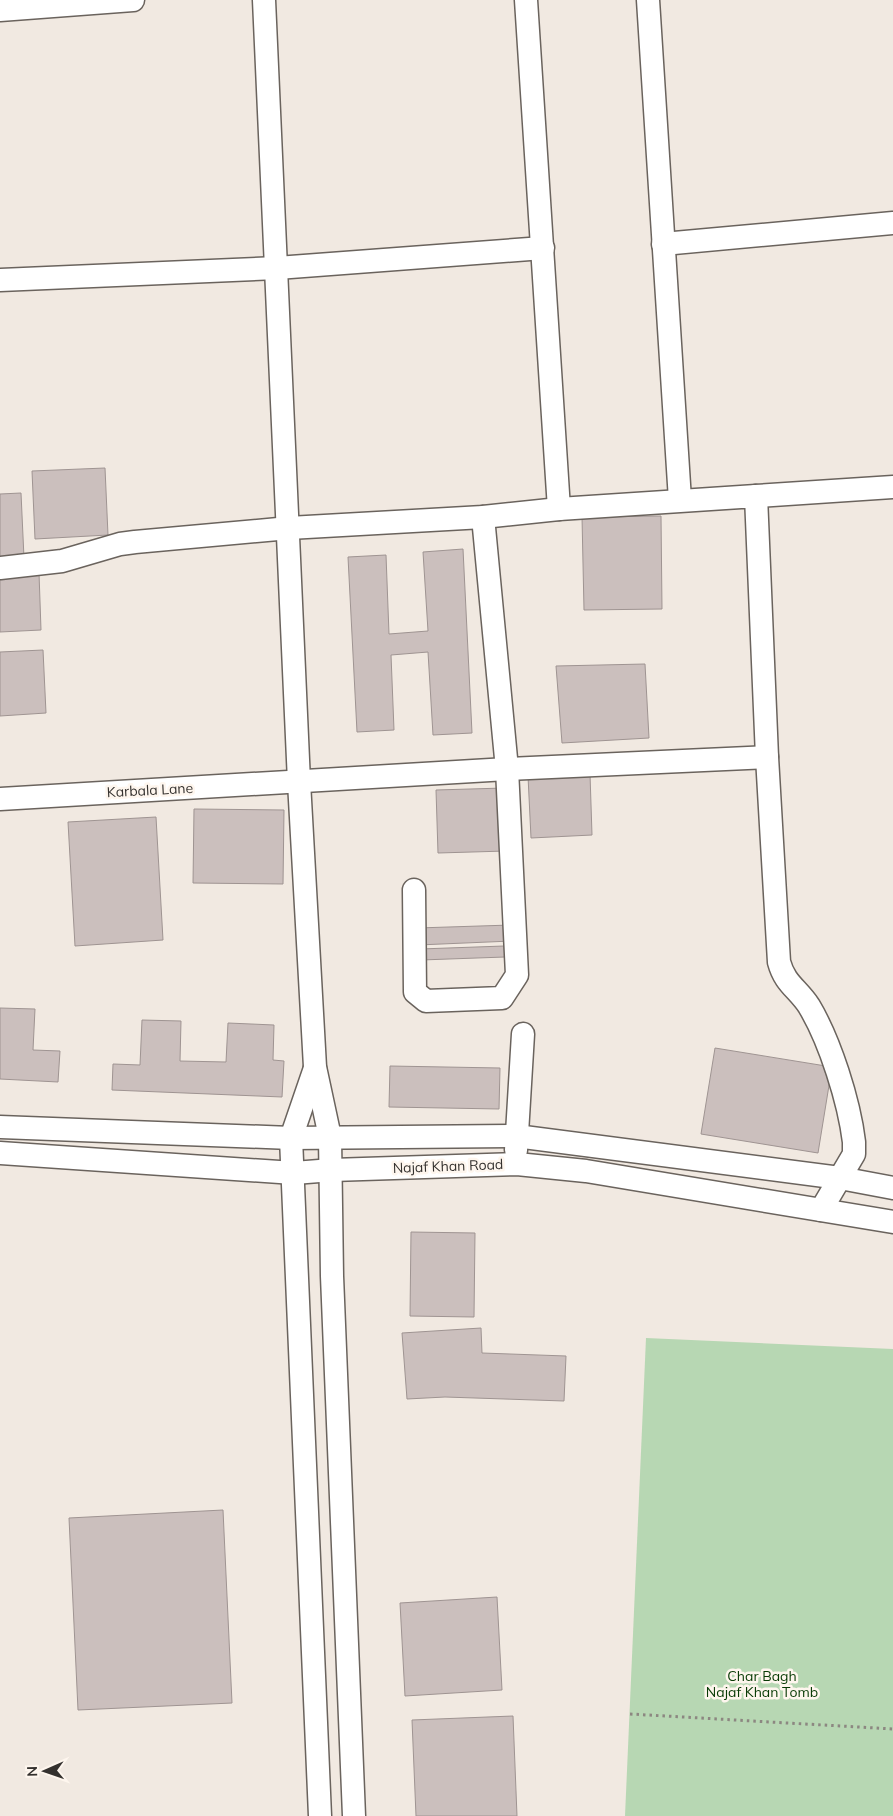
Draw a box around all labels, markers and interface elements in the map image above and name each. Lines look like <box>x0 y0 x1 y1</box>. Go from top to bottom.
street label: Karbala Lane <box>106 779 194 801</box>
street label: Najaf Khan Road <box>392 1155 504 1177</box>
park label: Char Bagh Najaf Khan Tomb <box>706 1667 818 1701</box>
north arrow <box>20 1746 70 1796</box>
text: N <box>23 1766 41 1777</box>

